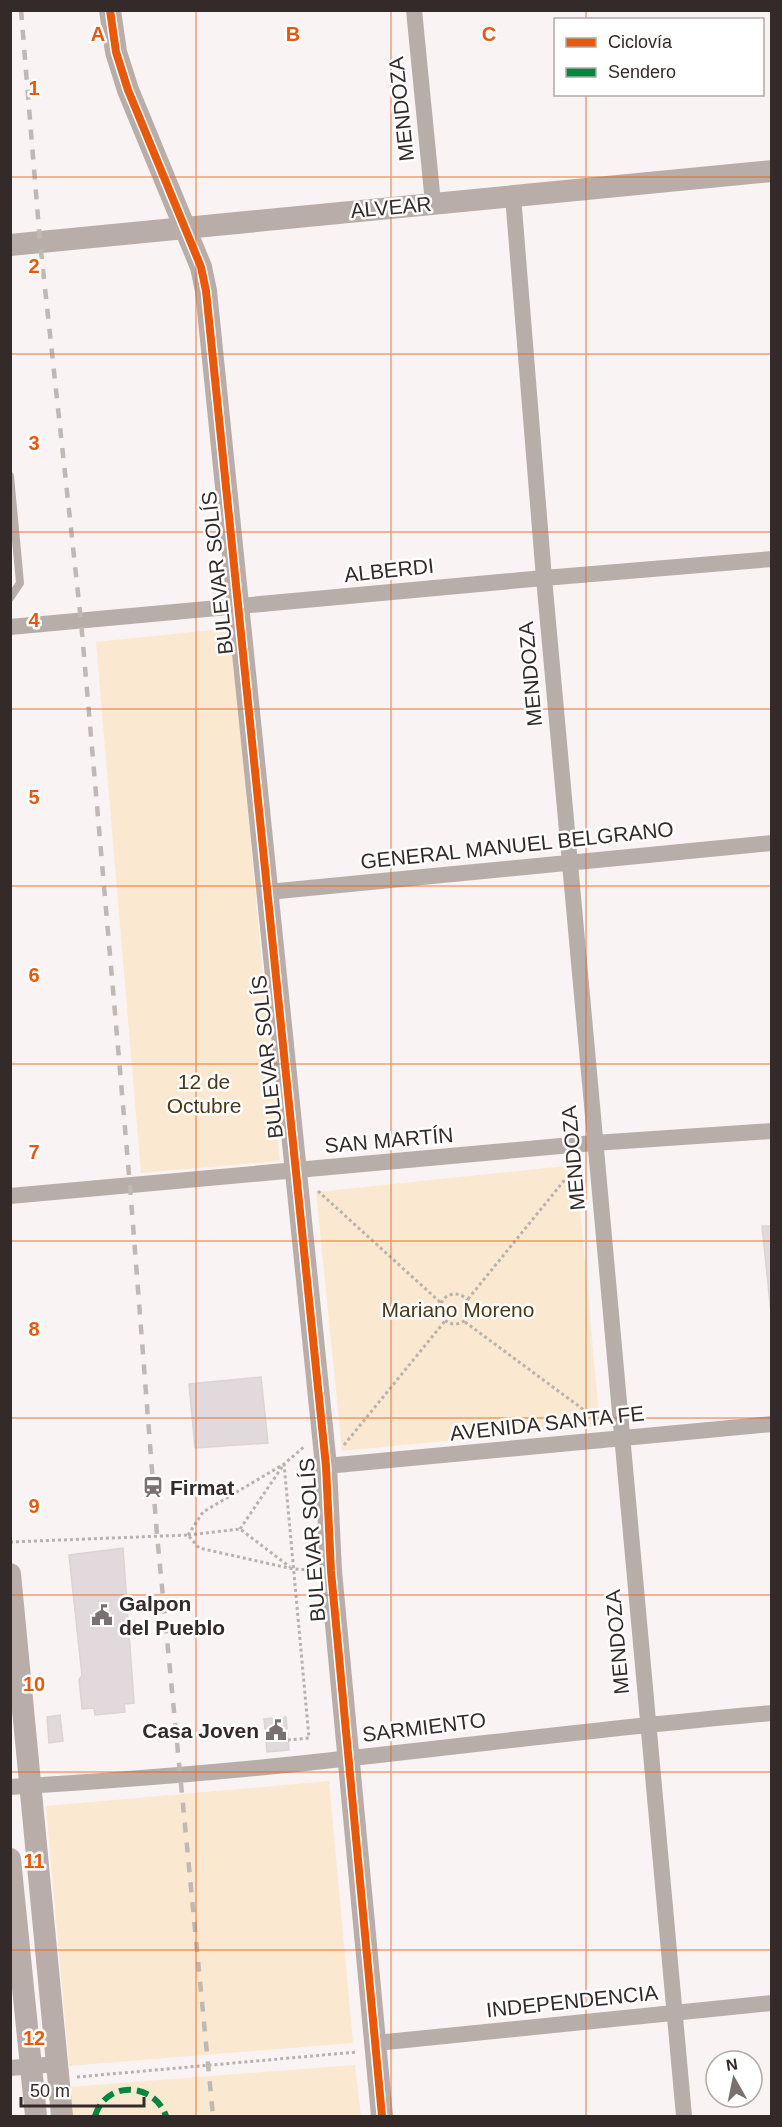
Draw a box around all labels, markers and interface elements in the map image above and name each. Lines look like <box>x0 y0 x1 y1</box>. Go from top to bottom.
legend <box>554 18 764 96</box>
text: A <box>91 23 105 45</box>
text: B <box>286 23 300 45</box>
text: C <box>482 23 496 45</box>
text: Ciclovía <box>608 32 673 52</box>
street label: MENDOZA <box>384 56 418 162</box>
text: Sendero <box>608 62 676 82</box>
text: 1 <box>28 77 40 99</box>
street label: ALVEAR <box>349 192 433 222</box>
text: 2 <box>28 255 40 277</box>
text: 3 <box>28 432 40 454</box>
street label: BULEVAR SOLÍS <box>197 490 237 656</box>
street label: ALBERDI <box>343 554 435 586</box>
text: 4 <box>28 609 40 631</box>
street label: MENDOZA <box>514 621 546 727</box>
text: 5 <box>28 786 40 808</box>
street label: GENERAL MANUEL BELGRANO <box>359 817 675 873</box>
text: 6 <box>28 964 40 986</box>
street label: BULEVAR SOLÍS <box>247 974 287 1140</box>
park label: 12 de Octubre <box>167 1070 241 1117</box>
street label: MENDOZA <box>557 1105 589 1211</box>
street label: SAN MARTÍN <box>324 1123 454 1157</box>
text: 7 <box>28 1141 40 1163</box>
park label: Mariano Moreno <box>382 1298 534 1321</box>
text: 8 <box>28 1318 40 1340</box>
street label: AVENIDA SANTA FE <box>449 1401 645 1445</box>
street label: BULEVAR SOLÍS <box>295 1457 329 1623</box>
station icon: Firmat <box>141 1475 165 1499</box>
place label: Firmat <box>170 1476 234 1499</box>
text: 9 <box>28 1495 40 1517</box>
street label: MENDOZA <box>601 1589 633 1695</box>
place label: Galpon del Pueblo <box>119 1592 225 1639</box>
public building icon: Galpon del Pueblo <box>90 1603 114 1627</box>
text: 10 <box>23 1673 45 1695</box>
street label: SARMIENTO <box>361 1708 487 1746</box>
public building icon: Casa Joven <box>264 1718 288 1742</box>
place label: Casa Joven <box>142 1719 259 1742</box>
text: 11 <box>23 1850 45 1872</box>
street label: INDEPENDENCIA <box>485 1981 659 2021</box>
text: 12 <box>23 2027 45 2049</box>
north arrow <box>704 2049 764 2109</box>
text: N <box>725 2055 739 2074</box>
scale bar <box>21 2070 144 2108</box>
text: 50 m <box>30 2081 70 2101</box>

